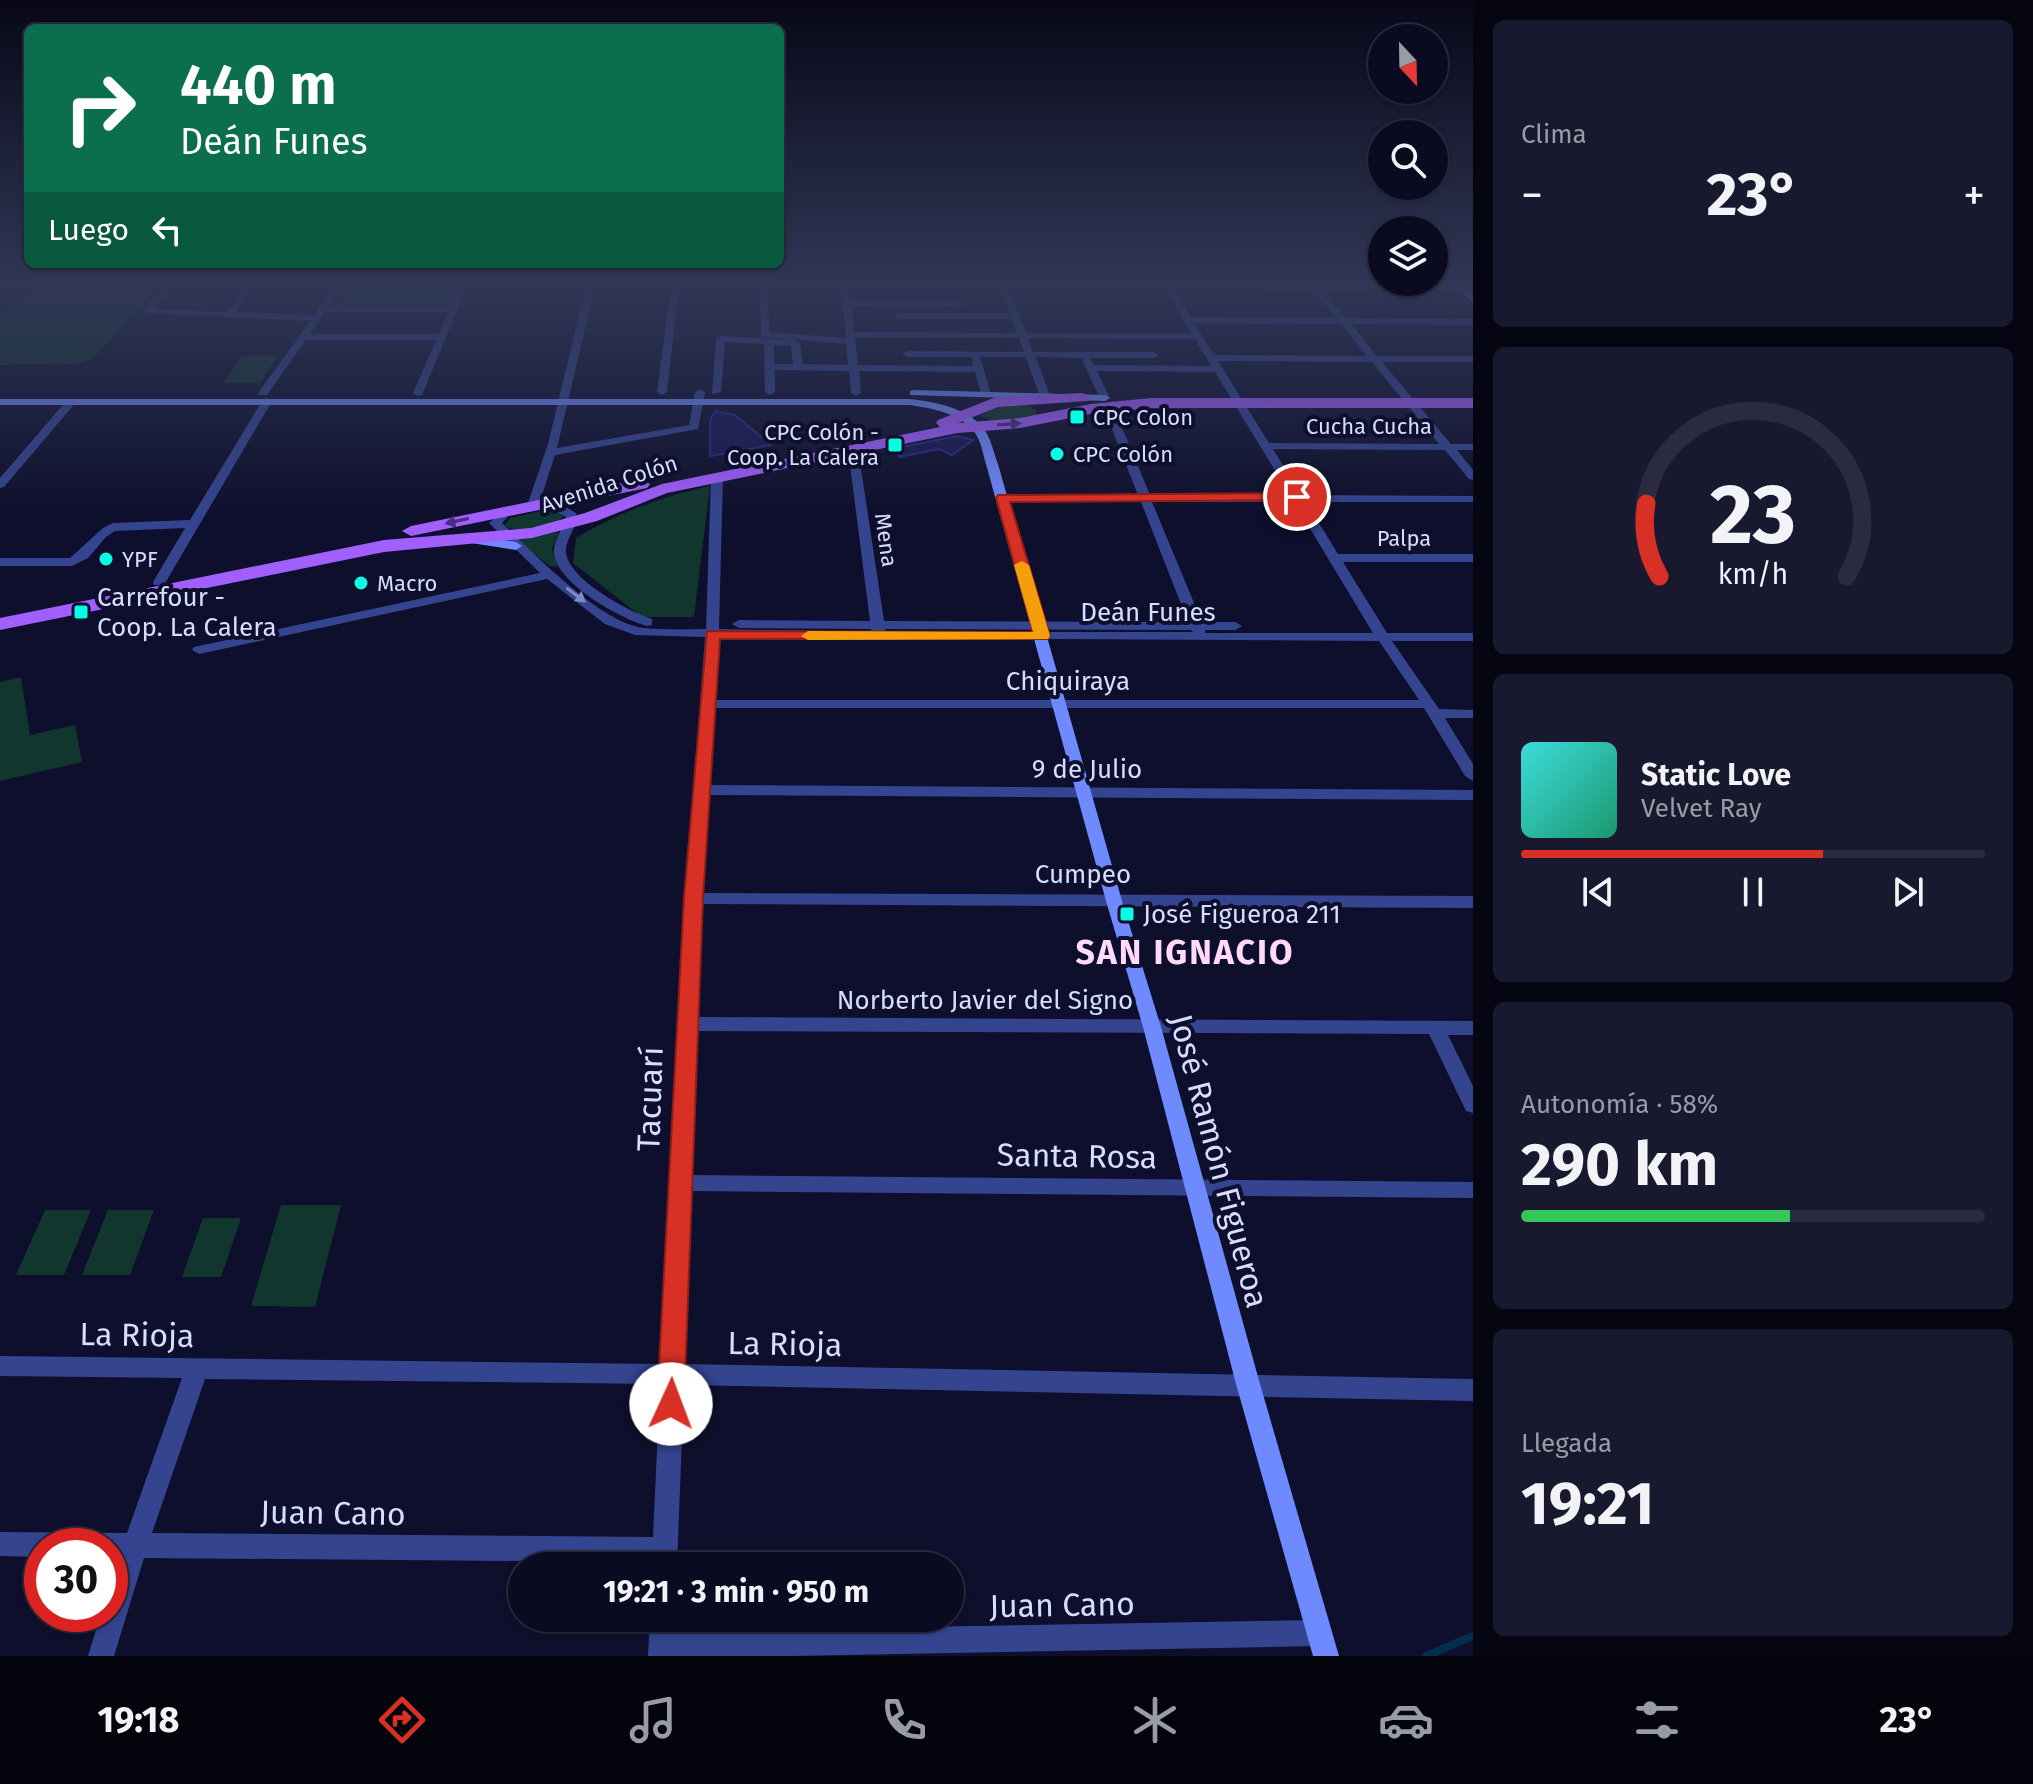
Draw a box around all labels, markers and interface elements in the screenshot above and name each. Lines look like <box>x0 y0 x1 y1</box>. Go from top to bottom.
north arrow <box>1368 24 1448 104</box>
map controls <box>1368 24 1448 296</box>
text: 440 m <box>180 52 337 119</box>
icon: right <box>48 56 152 160</box>
text: Clima <box>1521 119 1587 150</box>
text: Deán Funes <box>180 120 368 164</box>
button: search <box>1368 120 1448 200</box>
text: 23° <box>1706 159 1800 231</box>
text: − <box>1521 169 1543 222</box>
text: + <box>1963 169 1985 222</box>
icon: left <box>145 208 189 252</box>
text: Luego <box>48 212 129 248</box>
button: layers <box>1368 216 1448 296</box>
place label: CPC Colon <box>1093 404 1193 431</box>
marker: CPC Colon <box>1068 408 1086 426</box>
street label: Cucha Cucha <box>1306 413 1432 440</box>
one-way arrow <box>997 417 1022 430</box>
place label: CPC Colón - Coop. La Calera <box>727 419 879 471</box>
marker: CPC Colón - Coop. La Calera <box>886 436 904 454</box>
place label: CPC Colón <box>1073 441 1173 468</box>
marker: CPC Colón <box>1048 445 1066 463</box>
street label: Avenida Colón <box>537 449 681 519</box>
pin <box>1263 463 1331 531</box>
text: 23 <box>1710 464 1796 564</box>
icon: arrive <box>1275 475 1319 519</box>
street label: Mena <box>869 511 903 569</box>
one-way arrow <box>444 515 469 528</box>
street label: Palpa <box>1377 525 1431 552</box>
place label: YPF <box>122 546 158 573</box>
marker: YPF <box>97 550 115 568</box>
text: km/h <box>1718 557 1788 592</box>
place label: Macro <box>377 570 437 597</box>
marker: Macro <box>352 574 370 592</box>
place label: Carrefour - Coop. La Calera <box>97 582 277 643</box>
one-way arrow <box>566 587 586 603</box>
street label: Deán Funes <box>1080 597 1216 628</box>
marker: Carrefour - Coop. La Calera <box>72 603 90 621</box>
street label: Chiquiraya <box>1006 666 1130 697</box>
street label: 9 de Julio <box>1032 754 1142 785</box>
text: Static Love <box>1641 757 1791 793</box>
text: Velvet Ray <box>1641 793 1761 824</box>
street label: Cumpeo <box>1035 859 1131 890</box>
icon: previous <box>1576 870 1620 914</box>
icon: pause <box>1731 870 1775 914</box>
icon: next <box>1886 870 1930 914</box>
place label: José Figueroa 211 <box>1143 899 1341 930</box>
marker: José Figueroa 211 <box>1118 905 1136 923</box>
district label: SAN IGNACIO <box>1075 932 1295 973</box>
street label: Norberto Javier del Signo <box>837 985 1133 1016</box>
street label: José Ramón Figueroa <box>1162 1010 1276 1312</box>
street label: Tacuarí <box>629 1046 671 1152</box>
text: Autonomía · 58% <box>1521 1089 1718 1120</box>
text: 290 km <box>1521 1129 1718 1201</box>
street label: Santa Rosa <box>996 1136 1158 1176</box>
street label: La Rioja <box>79 1315 195 1355</box>
street label: La Rioja <box>727 1324 843 1364</box>
position arrow <box>629 1362 713 1446</box>
text: Llegada <box>1521 1428 1612 1459</box>
text: 19:21 <box>1521 1468 1654 1540</box>
street label: Juan Cano <box>260 1493 406 1533</box>
speed limit sign: 30 <box>24 1528 128 1632</box>
text: 19:21 · 3 min · 950 m <box>603 1574 869 1610</box>
street label: Juan Cano <box>989 1585 1135 1625</box>
icon: directions <box>374 1692 430 1748</box>
icon: music <box>625 1692 681 1748</box>
icon: phone <box>876 1692 932 1748</box>
icon: climate <box>1127 1692 1183 1748</box>
icon: car <box>1378 1692 1434 1748</box>
icon: filters <box>1629 1692 1685 1748</box>
text: 19:18 <box>97 1698 179 1742</box>
text: 23° <box>1880 1698 1936 1742</box>

